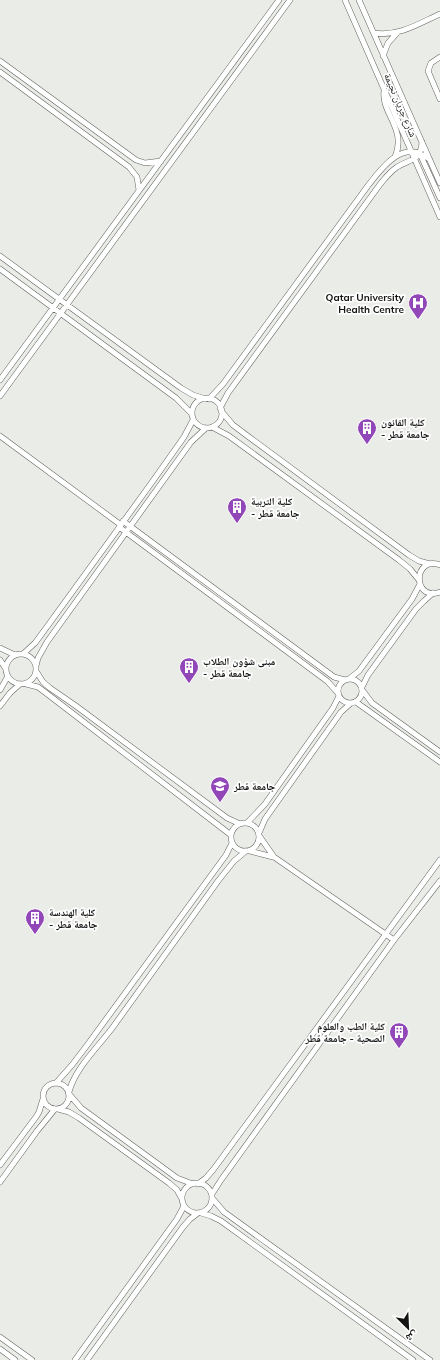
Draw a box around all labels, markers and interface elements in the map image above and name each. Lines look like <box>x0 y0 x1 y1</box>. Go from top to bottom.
street label: شارع جريان نجيمة <box>381 71 420 139</box>
place label: Qatar University Health Centre <box>326 291 405 316</box>
hospital icon: Qatar University Health Centre <box>407 292 429 320</box>
place label: كلية القانون - جامعة قطر <box>381 416 430 441</box>
building icon: كلية القانون - جامعة قطر <box>356 417 378 445</box>
place label: كلية التربية - جامعة قطر <box>251 495 300 520</box>
building icon: كلية التربية - جامعة قطر <box>226 496 248 524</box>
place label: مبنى شؤون الطلاب - جامعة قطر <box>203 655 276 680</box>
building icon: مبنى شؤون الطلاب - جامعة قطر <box>178 656 200 684</box>
school or university icon: جامعة قطر <box>209 775 231 803</box>
place label: جامعة قطر <box>233 780 276 793</box>
place label: كلية الهندسة - جامعة قطر <box>49 906 98 931</box>
building icon: كلية الهندسة - جامعة قطر <box>24 907 46 935</box>
place label: كلية الطب والعلوم الصحية - جامعة قطر <box>305 1020 386 1045</box>
building icon: كلية الطب والعلوم الصحية - جامعة قطر <box>388 1021 410 1049</box>
north arrow <box>388 1308 428 1348</box>
text: ش <box>403 1327 420 1346</box>

